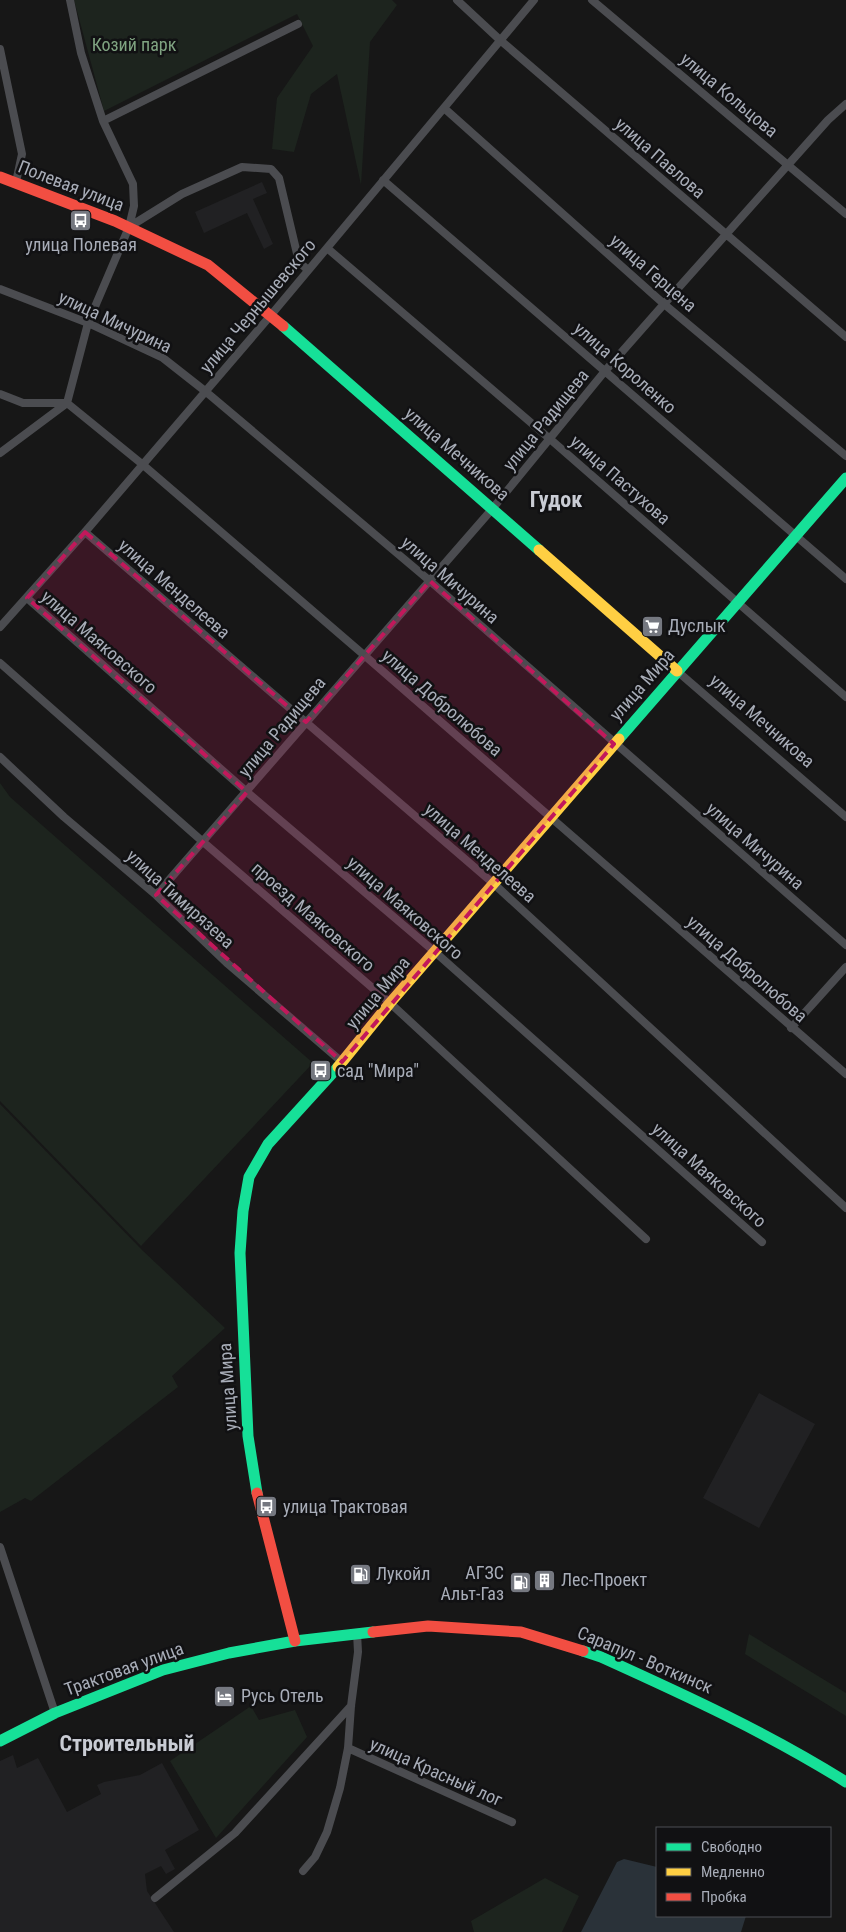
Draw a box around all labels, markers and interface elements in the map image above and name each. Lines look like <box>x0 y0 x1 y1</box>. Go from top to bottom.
park label: Козий парк <box>92 34 177 55</box>
street label: улица Кольцова <box>676 48 782 141</box>
street label: улица Павлова <box>611 113 710 202</box>
street label: Полевая улица <box>15 156 127 215</box>
bus stop icon: улица Полевая <box>69 208 93 232</box>
street label: улица Герцена <box>606 229 701 316</box>
place label: улица Полевая <box>25 234 137 255</box>
street label: улица Чернышевского <box>195 234 320 377</box>
street label: улица Мичурина <box>55 286 175 357</box>
street label: улица Короленко <box>570 318 681 418</box>
street label: улица Радищева <box>498 365 593 475</box>
street label: улица Мечникова <box>401 402 514 505</box>
street label: улица Пастухова <box>566 431 675 529</box>
district label: Гудок <box>530 487 582 512</box>
street label: улица Мичурина <box>397 532 503 628</box>
street label: улица Менделеева <box>114 535 234 643</box>
street label: улица Маяковского <box>37 586 162 698</box>
supermarket icon: Дуслык <box>640 614 664 638</box>
place label: Дуслык <box>668 615 726 636</box>
street label: улица Добролюбова <box>378 645 507 761</box>
street label: улица Мира <box>605 645 678 725</box>
street label: улица Мечникова <box>706 669 819 772</box>
street label: улица Радищева <box>234 672 330 781</box>
street label: улица Мичурина <box>702 798 808 894</box>
street label: улица Менделеева <box>420 799 540 907</box>
street label: улица Тимирязева <box>122 845 238 952</box>
street label: улица Маяковского <box>343 852 468 964</box>
street label: проезд Маяковского <box>248 857 379 976</box>
street label: улица Добролюбова <box>683 911 812 1027</box>
street label: улица Мира <box>341 952 414 1033</box>
bus stop icon: сад "Мира" <box>309 1059 333 1083</box>
place label: сад "Мира" <box>337 1060 419 1081</box>
street label: улица Маяковского <box>648 1118 771 1231</box>
street label: улица Мира <box>214 1342 241 1432</box>
bus stop icon: улица Трактовая <box>255 1495 279 1519</box>
place label: улица Трактовая <box>283 1496 408 1517</box>
fuel station icon: Лукойл <box>348 1562 372 1586</box>
place label: АГЗС Альт-Газ <box>441 1562 504 1604</box>
place label: Лукойл <box>376 1563 430 1584</box>
building icon: Лес-Проект <box>533 1568 557 1592</box>
place label: Лес-Проект <box>561 1569 647 1590</box>
fuel station icon: АГЗС Альт-Газ <box>508 1571 532 1595</box>
street label: Сарапул - Воткинск <box>574 1622 716 1698</box>
street label: Трактовая улица <box>62 1637 186 1700</box>
hotel icon: Русь Отель <box>213 1684 237 1708</box>
place label: Русь Отель <box>241 1685 324 1706</box>
district label: Строительный <box>59 1731 195 1756</box>
street label: улица Красный лог <box>367 1733 506 1810</box>
legend <box>656 1827 831 1917</box>
text: Свободно <box>701 1838 762 1856</box>
text: Медленно <box>701 1863 765 1881</box>
text: Пробка <box>701 1888 747 1906</box>

